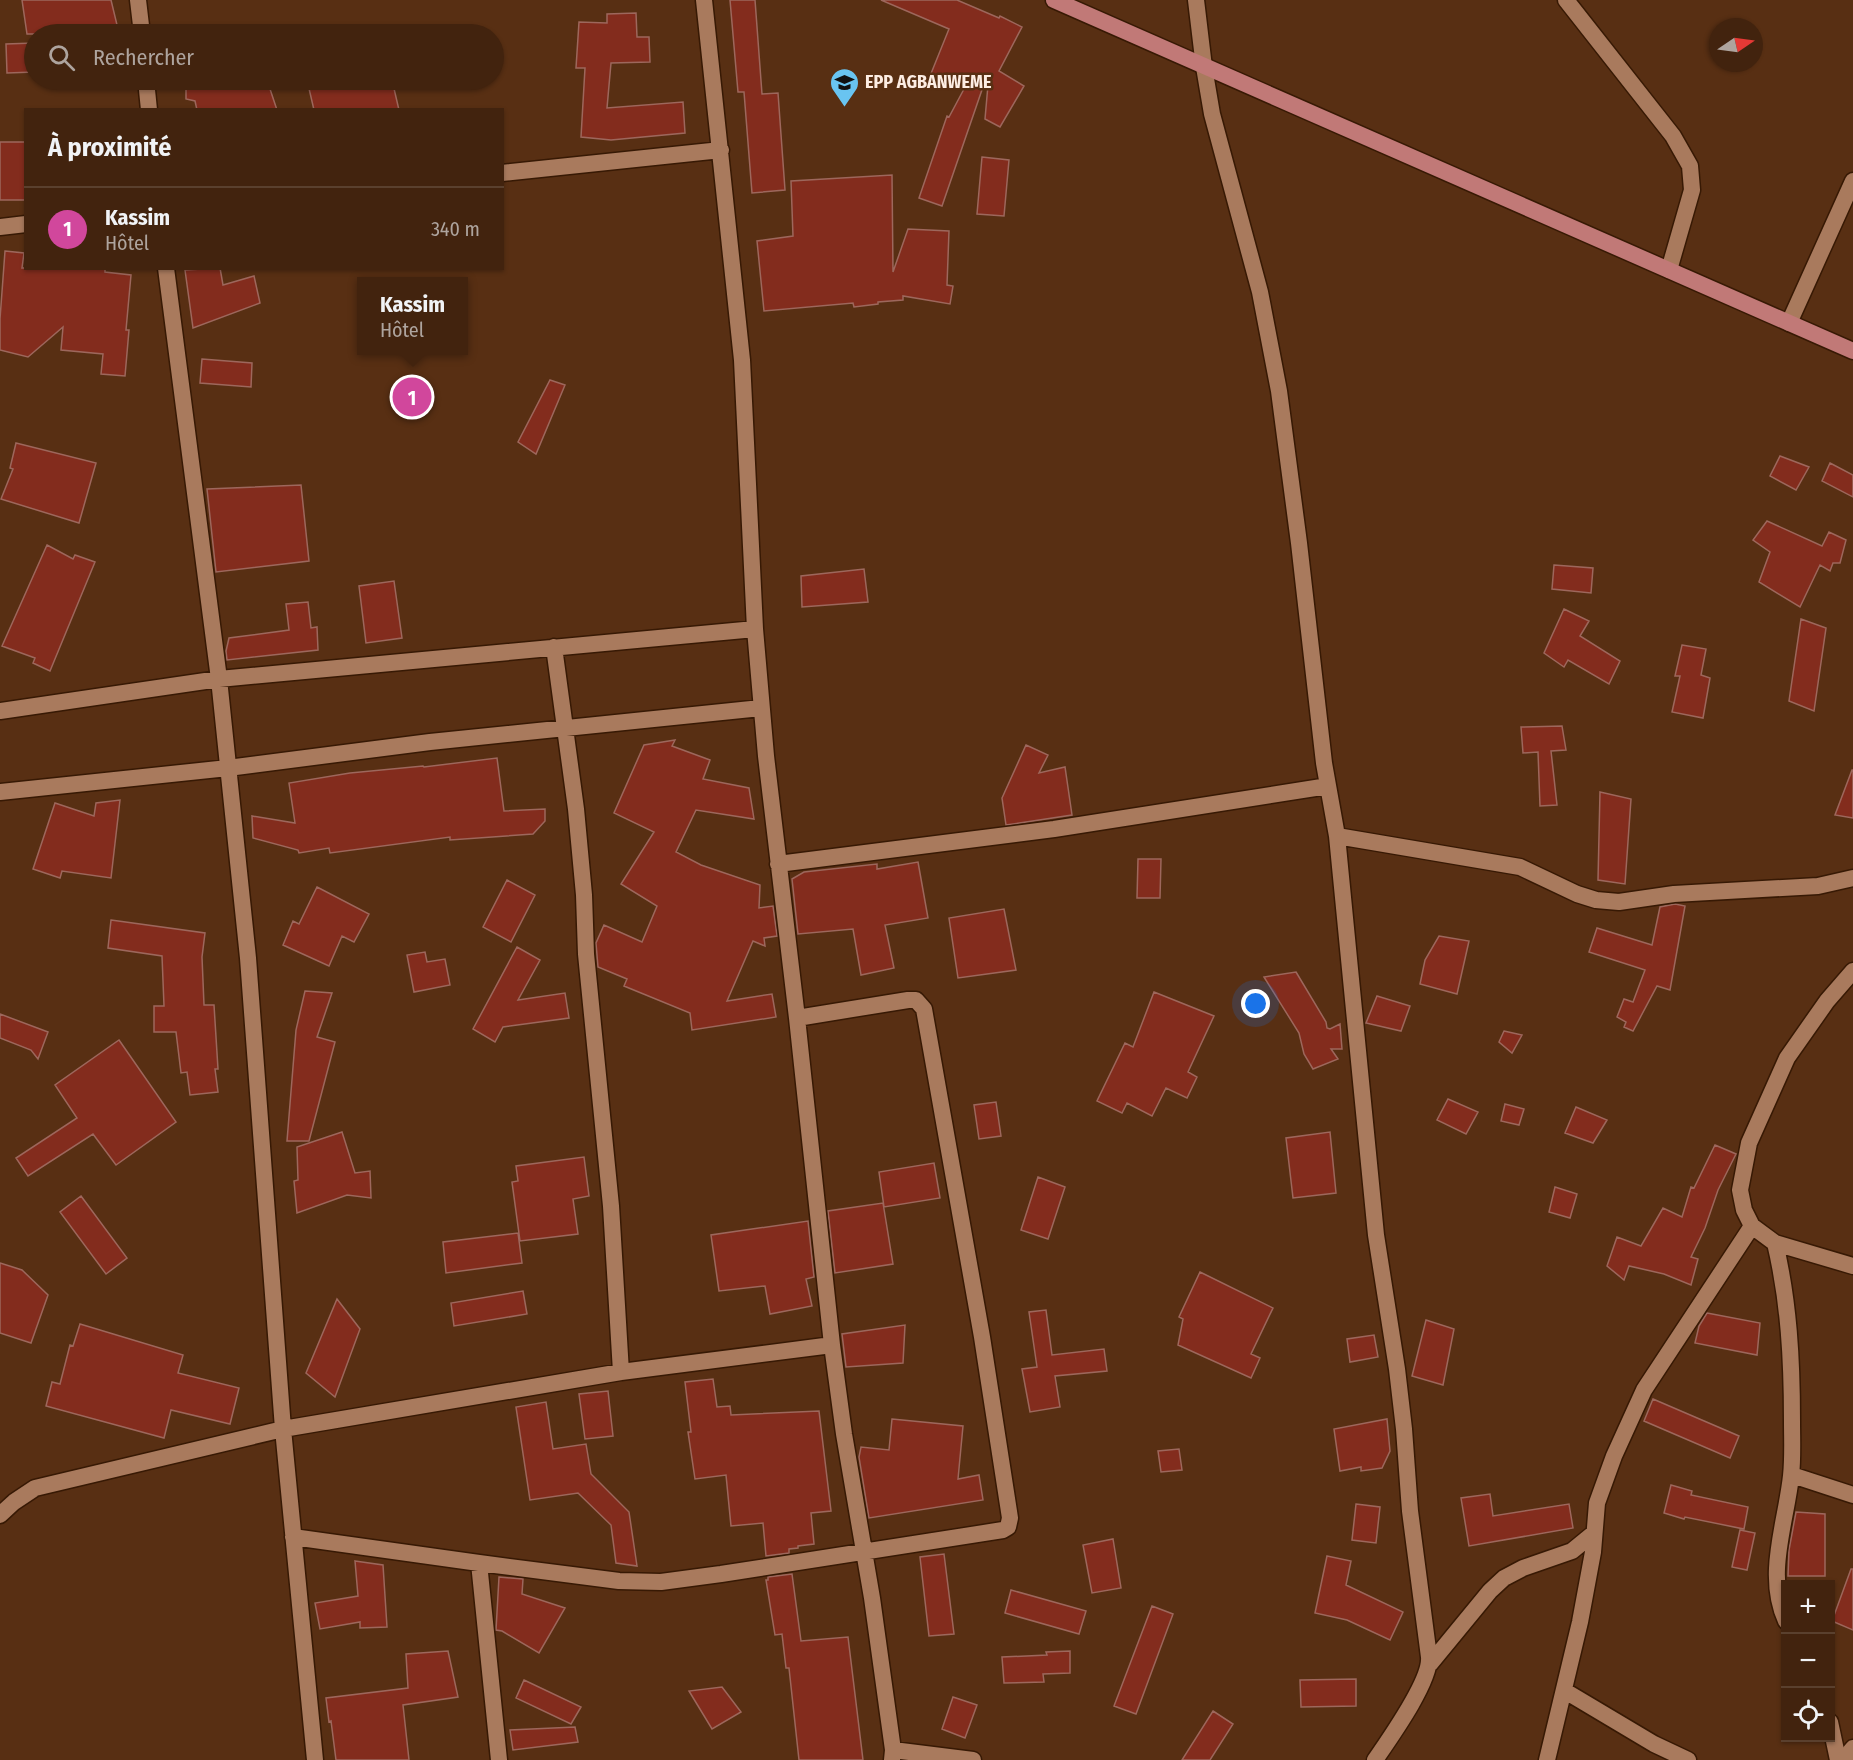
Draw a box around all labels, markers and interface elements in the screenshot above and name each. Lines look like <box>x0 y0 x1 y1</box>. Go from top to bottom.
north arrow <box>1709 18 1763 72</box>
search box <box>24 24 504 90</box>
icon: search <box>45 41 78 74</box>
text: Rechercher <box>93 44 194 71</box>
school or university icon: EPP AGBANWEME <box>828 66 860 108</box>
place label: EPP AGBANWEME <box>865 71 992 93</box>
text: À proximité <box>48 132 171 163</box>
text: Kassim <box>105 204 170 231</box>
text: 1 <box>63 217 72 241</box>
text: 340 m <box>431 217 480 241</box>
text: Hôtel <box>105 231 149 255</box>
popup <box>357 277 468 355</box>
text: Kassim <box>380 291 445 318</box>
text: Hôtel <box>380 318 424 342</box>
pin: 1 <box>392 374 432 420</box>
your location <box>1241 989 1270 1018</box>
map controls <box>1781 1580 1835 1742</box>
button: + <box>1781 1580 1835 1634</box>
button: − <box>1781 1634 1835 1688</box>
button: locate <box>1781 1688 1835 1742</box>

